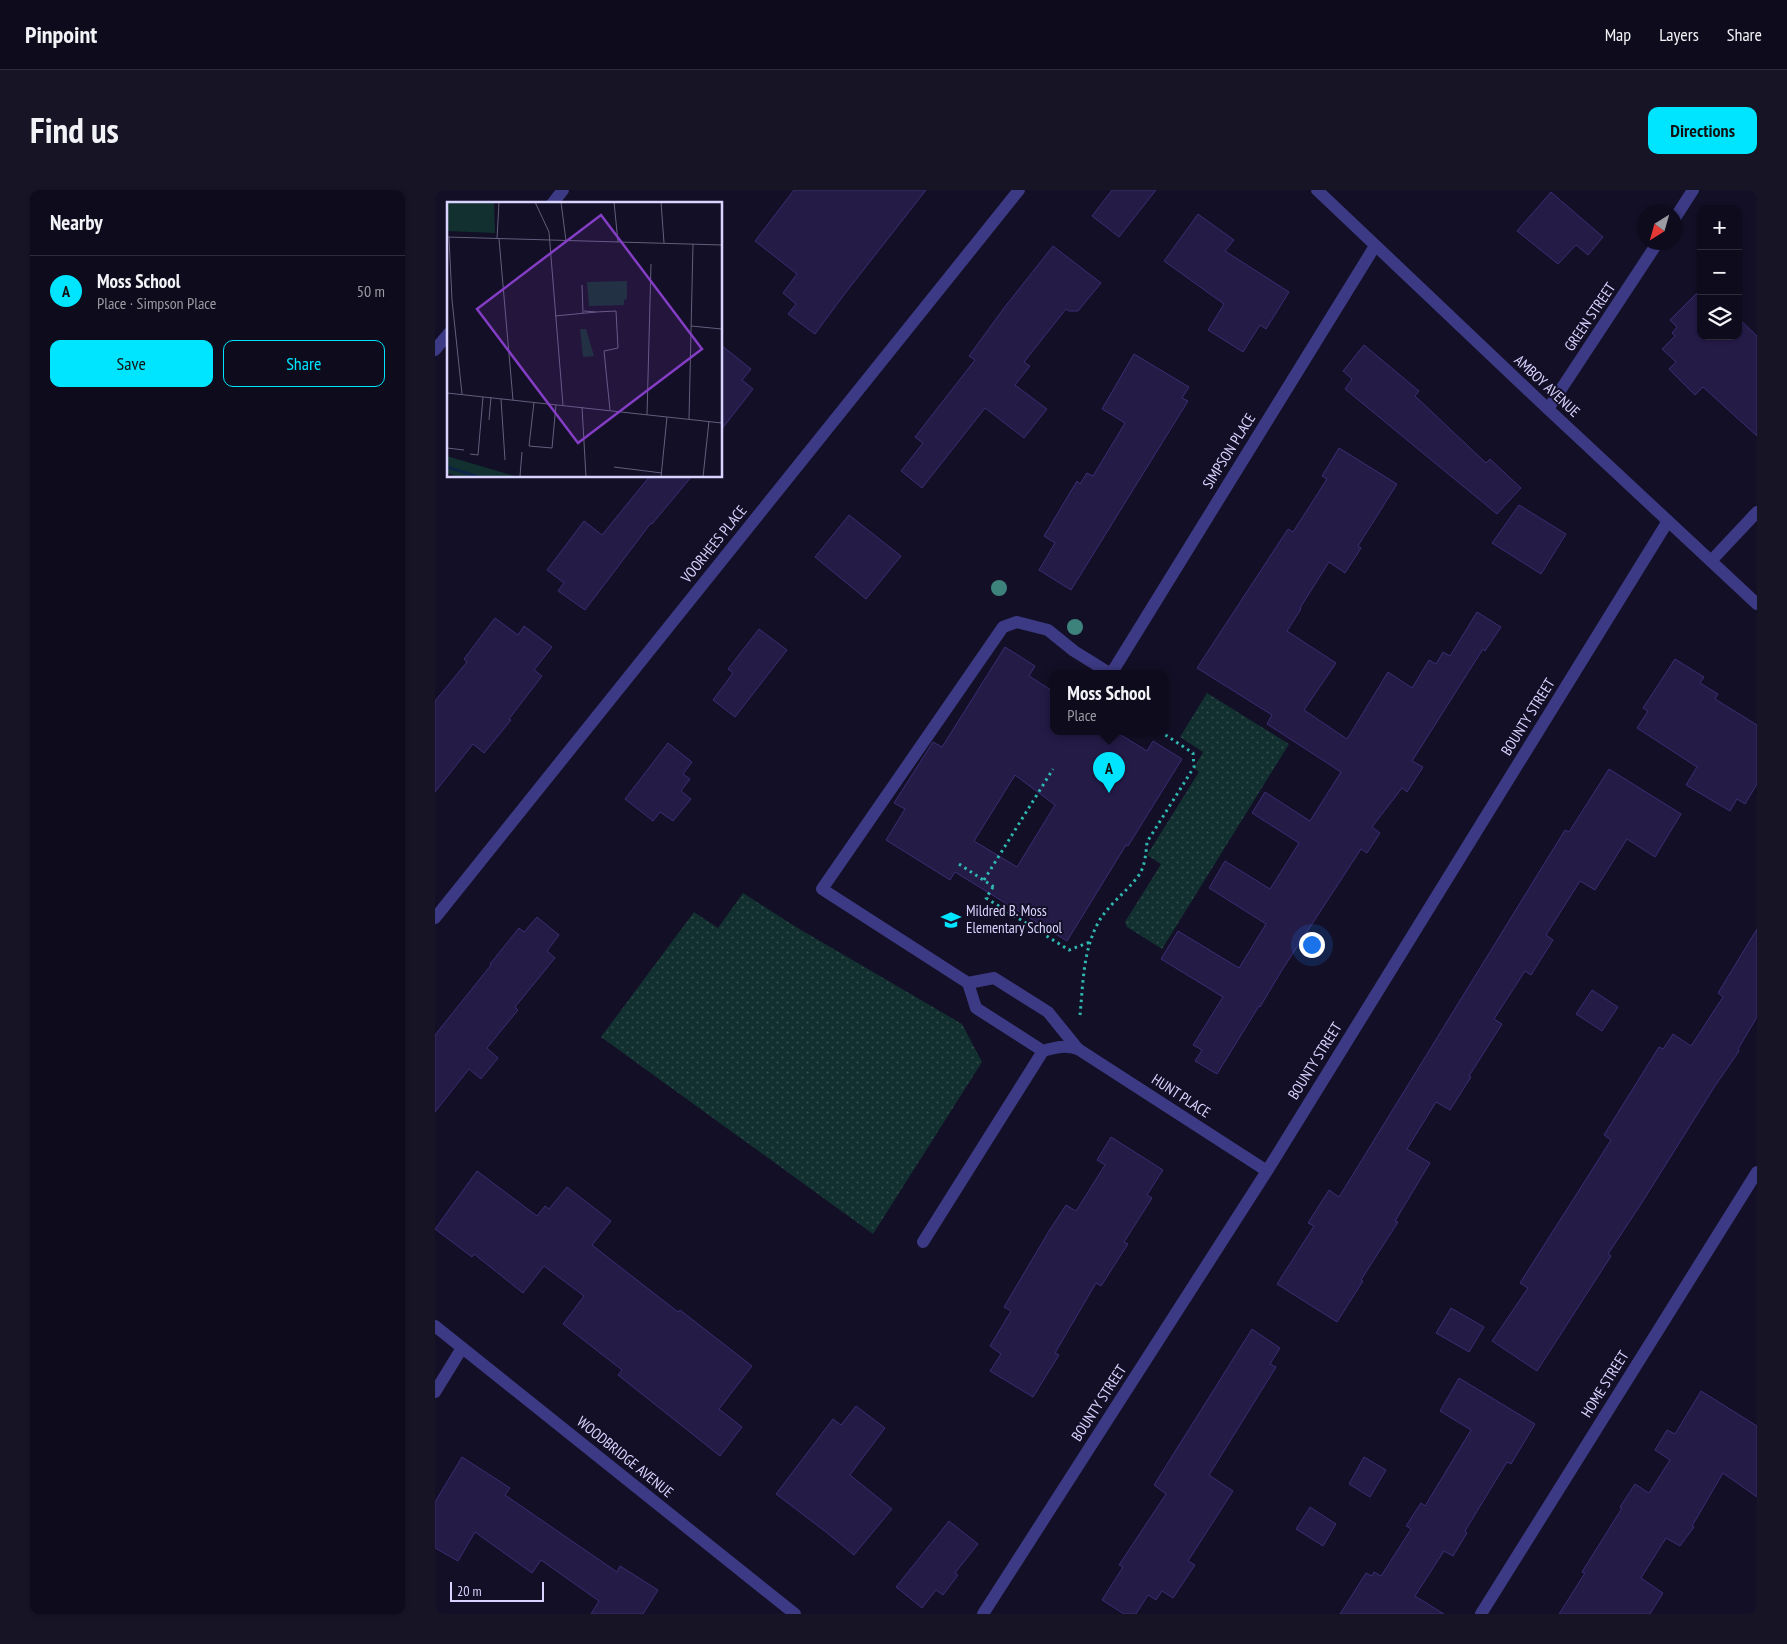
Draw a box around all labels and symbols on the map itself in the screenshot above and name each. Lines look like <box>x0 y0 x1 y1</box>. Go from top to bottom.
inset map <box>447 202 723 478</box>
north arrow <box>1637 205 1682 250</box>
street label: GREEN STREET <box>1560 279 1620 355</box>
street label: AMBOY AVENUE <box>1511 350 1584 421</box>
street label: SIMPSON PLACE <box>1198 410 1259 492</box>
street label: VOORHEES PLACE <box>676 501 751 587</box>
street label: BOUNTY STREET <box>1496 674 1559 759</box>
pin: A <box>1093 752 1125 793</box>
place label: Mildred B. Moss Elementary School <box>966 901 1063 937</box>
school or university icon: Mildred B. Moss Elementary School <box>940 909 962 931</box>
your location <box>1299 932 1325 958</box>
street label: BOUNTY STREET <box>1283 1018 1346 1103</box>
street label: HUNT PLACE <box>1148 1070 1214 1122</box>
street label: HOME STREET <box>1577 1347 1633 1421</box>
street label: BOUNTY STREET <box>1067 1361 1130 1444</box>
street label: WOODBRIDGE AVENUE <box>573 1412 677 1501</box>
scale bar <box>450 1579 544 1602</box>

